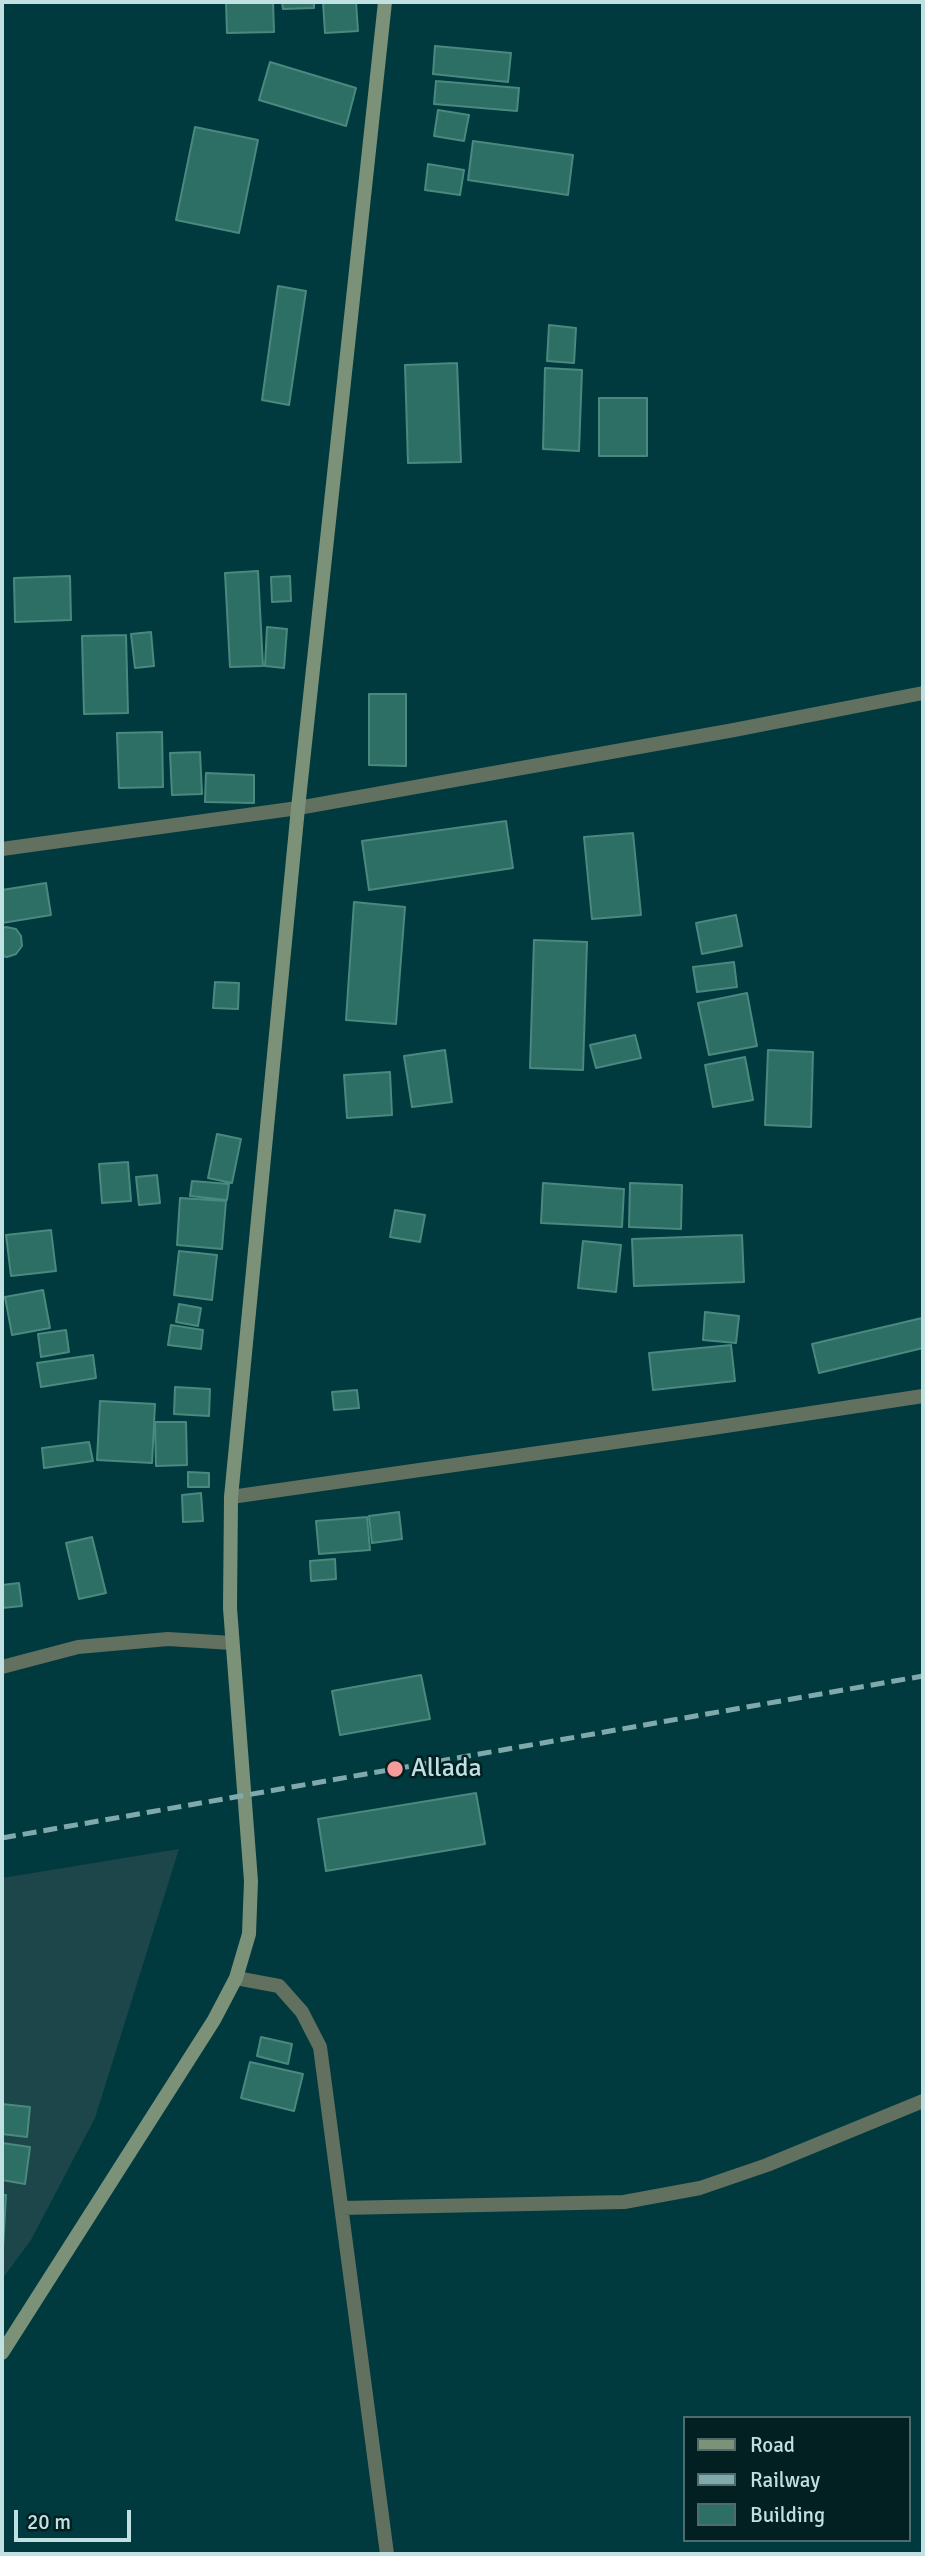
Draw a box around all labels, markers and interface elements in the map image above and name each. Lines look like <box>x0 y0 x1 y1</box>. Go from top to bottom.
place label: Allada <box>411 1753 482 1785</box>
marker: Allada <box>385 1759 405 1779</box>
legend <box>684 2416 911 2542</box>
text: Road <box>750 2432 795 2458</box>
text: Railway <box>750 2467 820 2493</box>
scale bar <box>18 2496 135 2540</box>
text: Building <box>750 2502 825 2528</box>
text: 20 m <box>27 2509 71 2535</box>

